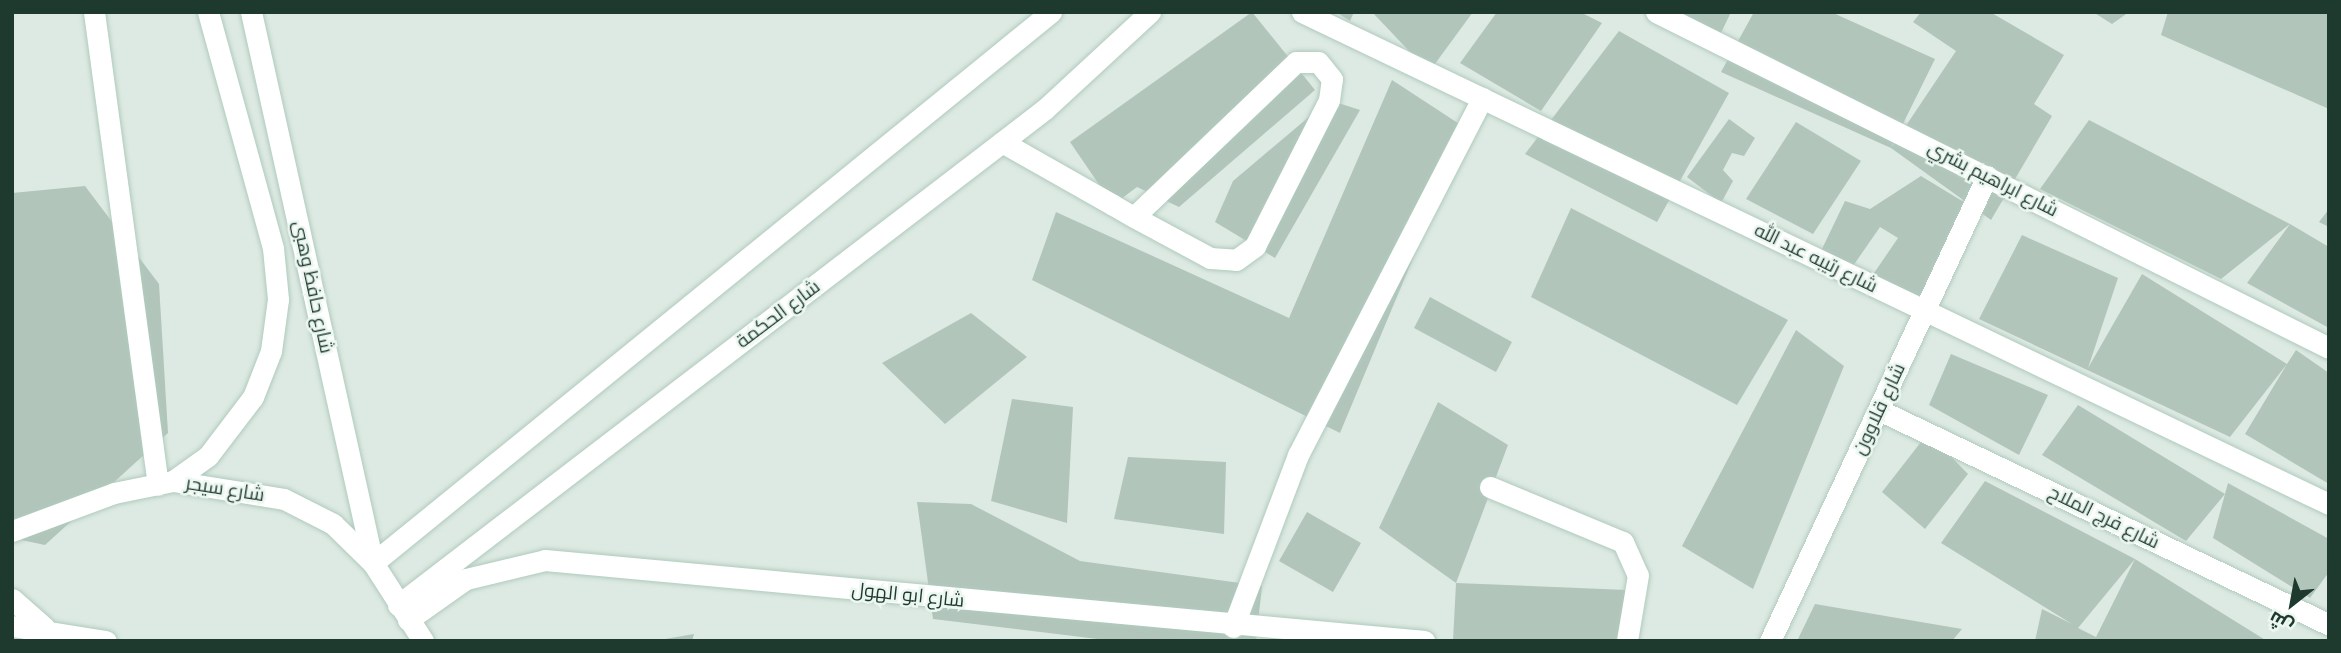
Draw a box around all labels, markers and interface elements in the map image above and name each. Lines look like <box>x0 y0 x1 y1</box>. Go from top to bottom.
street label: شارع ابراهيم بشري <box>1924 136 2062 222</box>
street label: شارع رتيبه عبد الله <box>1751 218 1881 298</box>
street label: شارع حافظ وهبى <box>288 219 338 355</box>
street label: شارع الحكمة <box>732 275 824 353</box>
street label: شارع قلاوون <box>1848 359 1910 459</box>
street label: شارع سيجر <box>184 472 266 506</box>
street label: شارع فرج الملاح <box>2045 480 2163 554</box>
north arrow <box>2257 569 2327 639</box>
street label: شارع ابو الهول <box>851 578 965 612</box>
text: ش <box>2265 606 2297 639</box>

